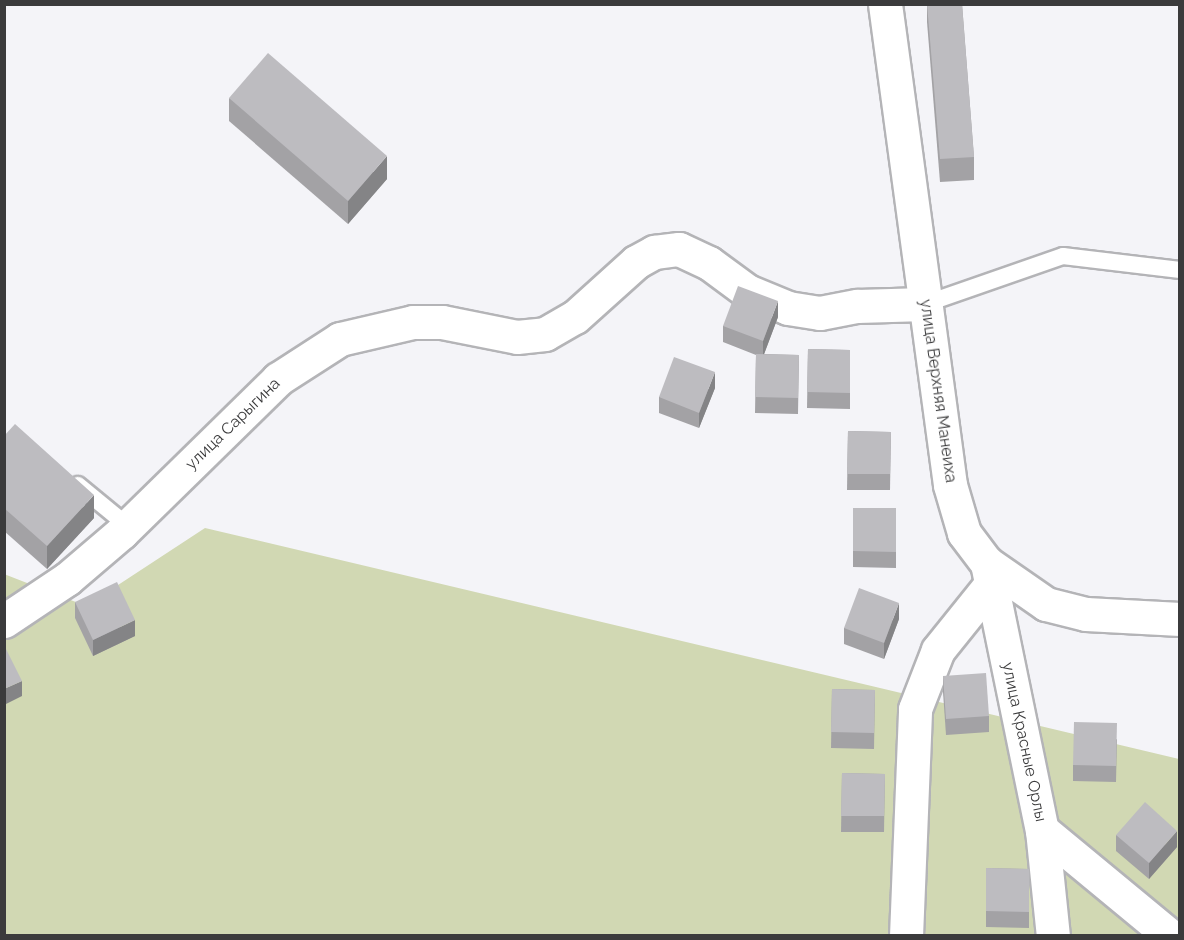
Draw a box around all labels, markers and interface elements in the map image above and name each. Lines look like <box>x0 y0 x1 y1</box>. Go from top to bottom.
street label: улица Верхняя Манеиха <box>916 298 960 484</box>
street label: улица Сарыгина <box>182 374 284 474</box>
street label: улица Красные Орлы <box>998 661 1050 823</box>

